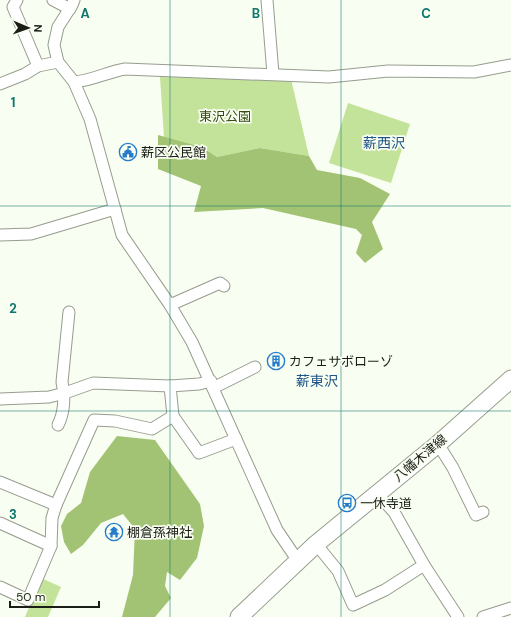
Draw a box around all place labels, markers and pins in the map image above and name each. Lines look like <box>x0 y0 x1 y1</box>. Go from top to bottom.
public building icon: 薪区公民館 <box>118 142 138 162</box>
place label: 薪区公民館 <box>141 144 206 161</box>
building icon: カフェサボローゾ <box>266 351 286 371</box>
place label: カフェサボローゾ <box>289 353 393 370</box>
bus stop icon: 一休寺道 <box>337 493 357 513</box>
place label: 一休寺道 <box>360 495 412 512</box>
temple icon: 棚倉孫神社 <box>104 522 124 542</box>
place label: 棚倉孫神社 <box>127 524 192 541</box>

